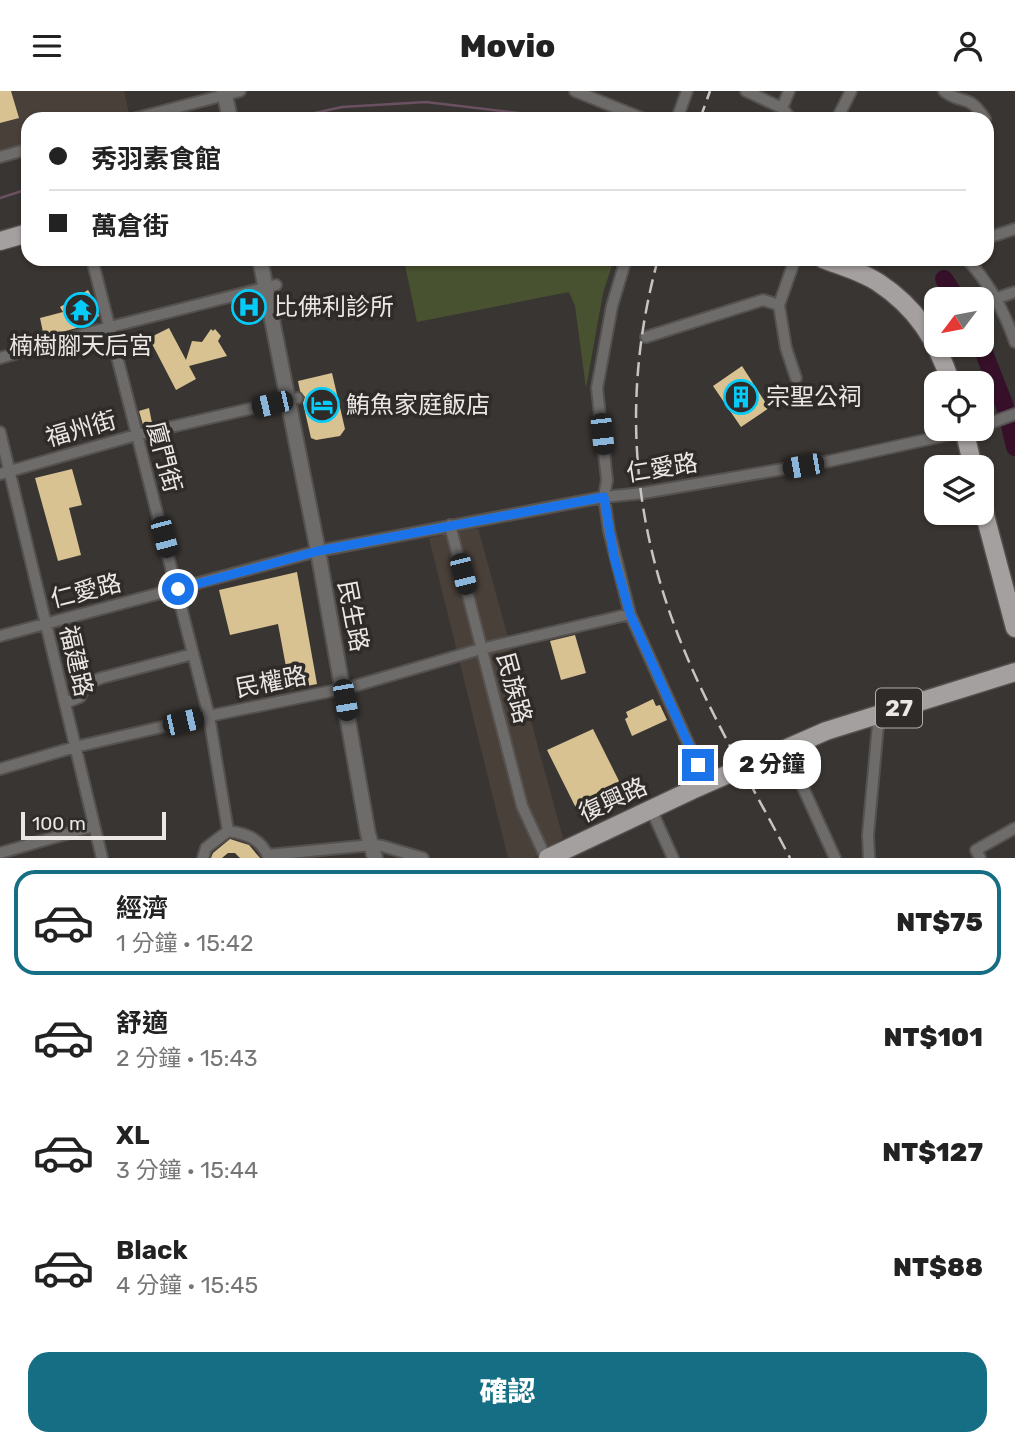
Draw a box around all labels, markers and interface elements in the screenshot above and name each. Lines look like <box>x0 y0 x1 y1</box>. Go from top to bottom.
icon: menu <box>28 27 66 65</box>
text: Movio <box>460 27 555 65</box>
icon: person <box>949 27 987 65</box>
text: 秀羽素食館 <box>91 144 221 175</box>
text: 萬倉街 <box>91 211 169 242</box>
north arrow <box>924 287 994 357</box>
map controls <box>924 287 994 525</box>
hospital icon: 比佛利診所 <box>230 288 268 326</box>
temple icon: 楠樹腳天后宮 <box>62 291 100 329</box>
place label: 比佛利診所 <box>274 293 394 321</box>
place label: 楠樹腳天后宮 <box>9 332 153 360</box>
button: locate <box>924 371 994 441</box>
building icon: 宗聖公祠 <box>722 378 760 416</box>
place label: 宗聖公祠 <box>766 383 862 411</box>
hotel icon: 鮪魚家庭飯店 <box>303 386 341 424</box>
car <box>250 389 295 419</box>
place label: 鮪魚家庭飯店 <box>346 391 490 419</box>
street label: 福州街 <box>43 406 119 452</box>
car <box>590 412 615 456</box>
street label: 廈門街 <box>141 419 187 495</box>
street label: 仁愛路 <box>624 449 700 487</box>
car <box>781 452 826 480</box>
button: layers <box>924 455 994 525</box>
car <box>149 514 180 560</box>
car <box>448 551 479 597</box>
street label: 仁愛路 <box>48 569 124 613</box>
route start <box>162 573 194 605</box>
street label: 民生路 <box>332 578 374 654</box>
street label: 福建路 <box>54 623 98 699</box>
street label: 民族路 <box>491 650 537 726</box>
street label: 民權路 <box>233 661 309 703</box>
car <box>332 677 359 723</box>
road number: 27 <box>876 688 922 727</box>
car <box>161 707 206 737</box>
callout: 2 分鐘 <box>722 741 820 789</box>
route end <box>682 749 714 781</box>
text: 2 分鐘 <box>739 750 805 778</box>
street label: 復興路 <box>574 772 652 828</box>
scale bar <box>21 809 166 841</box>
text: 100 m <box>32 812 86 835</box>
icon: car <box>32 891 95 954</box>
text: 經濟 <box>116 893 168 924</box>
text: NT$75 <box>896 907 983 938</box>
text: 1 分鐘 · 15:42 <box>116 929 254 957</box>
icon: car <box>32 1006 95 1069</box>
text: 舒適 <box>116 1008 168 1039</box>
text: NT$101 <box>884 1022 983 1053</box>
text: 2 分鐘 · 15:43 <box>116 1044 258 1072</box>
text: XL <box>116 1120 149 1151</box>
icon: car <box>32 1121 95 1184</box>
text: NT$127 <box>882 1137 983 1168</box>
text: 3 分鐘 · 15:44 <box>116 1156 258 1184</box>
text: Black <box>116 1235 188 1266</box>
icon: car <box>32 1236 95 1299</box>
text: NT$88 <box>893 1252 983 1283</box>
text: 4 分鐘 · 15:45 <box>116 1271 258 1299</box>
button: 確認 <box>28 1352 987 1432</box>

